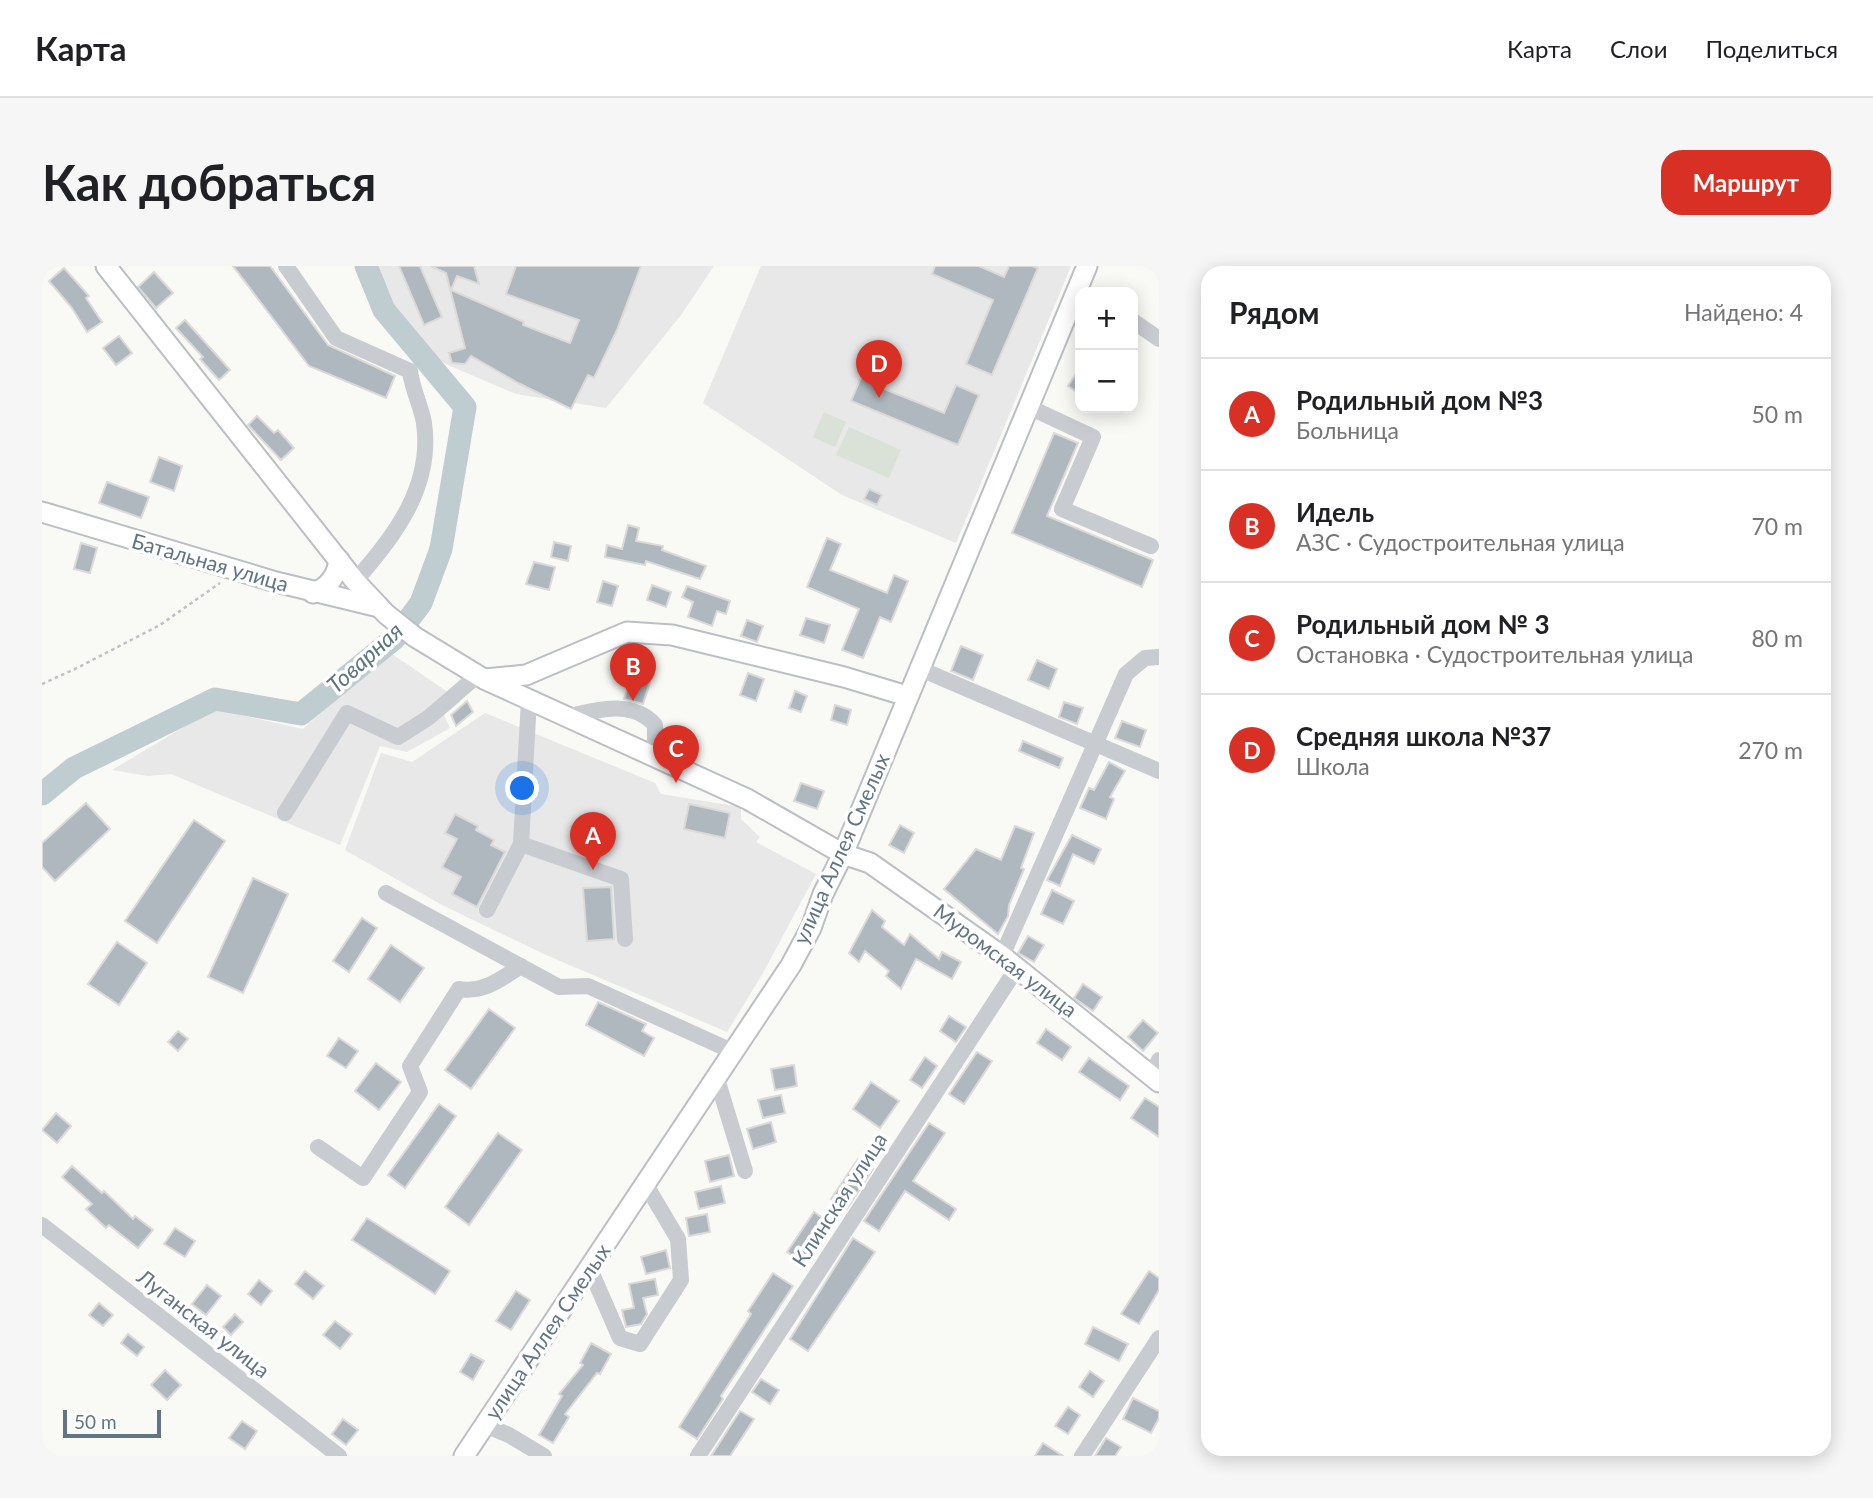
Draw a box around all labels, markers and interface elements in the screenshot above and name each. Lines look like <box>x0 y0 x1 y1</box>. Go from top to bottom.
text: Карта <box>35 28 126 68</box>
text: Карта <box>1507 34 1572 63</box>
text: Слои <box>1610 34 1667 63</box>
text: Поделиться <box>1705 34 1838 63</box>
button: Маршрут <box>1661 150 1831 215</box>
text: Как добраться <box>42 153 376 211</box>
map controls <box>1075 287 1138 413</box>
button: + <box>1075 287 1138 350</box>
text: Рядом <box>1229 294 1319 330</box>
text: Найдено: 4 <box>1684 298 1803 326</box>
pin: D <box>856 340 902 398</box>
button: − <box>1075 350 1138 413</box>
text: Родильный дом №3 <box>1296 384 1543 416</box>
text: A <box>1244 400 1260 428</box>
text: 50 m <box>1752 400 1803 428</box>
text: Больница <box>1296 416 1399 444</box>
text: Идель <box>1296 496 1374 528</box>
text: B <box>1244 512 1260 540</box>
text: 70 m <box>1752 512 1803 540</box>
street label: Батальная улица <box>129 527 292 596</box>
text: АЗС · Судостроительная улица <box>1296 528 1625 556</box>
text: Родильный дом № 3 <box>1296 608 1550 640</box>
water label: Товарная <box>321 616 408 699</box>
text: C <box>1244 624 1260 652</box>
text: 80 m <box>1752 624 1803 652</box>
text: Остановка · Судостроительная улица <box>1296 640 1693 668</box>
pin: B <box>610 643 656 701</box>
text: Средняя школа №37 <box>1296 720 1551 752</box>
pin: C <box>653 725 699 783</box>
text: D <box>1243 736 1261 764</box>
text: 270 m <box>1738 736 1803 764</box>
street label: улица Аллея Смелых <box>787 749 894 948</box>
text: Школа <box>1296 752 1370 780</box>
your location <box>505 771 539 805</box>
pin: A <box>570 812 616 870</box>
street label: Муромская улица <box>929 898 1083 1022</box>
street label: Клинская улица <box>786 1128 891 1271</box>
street label: улица Аллея Смелых <box>479 1238 615 1424</box>
street label: Луганская улица <box>132 1263 275 1382</box>
scale bar <box>63 1407 161 1439</box>
text: 50 m <box>74 1410 117 1433</box>

